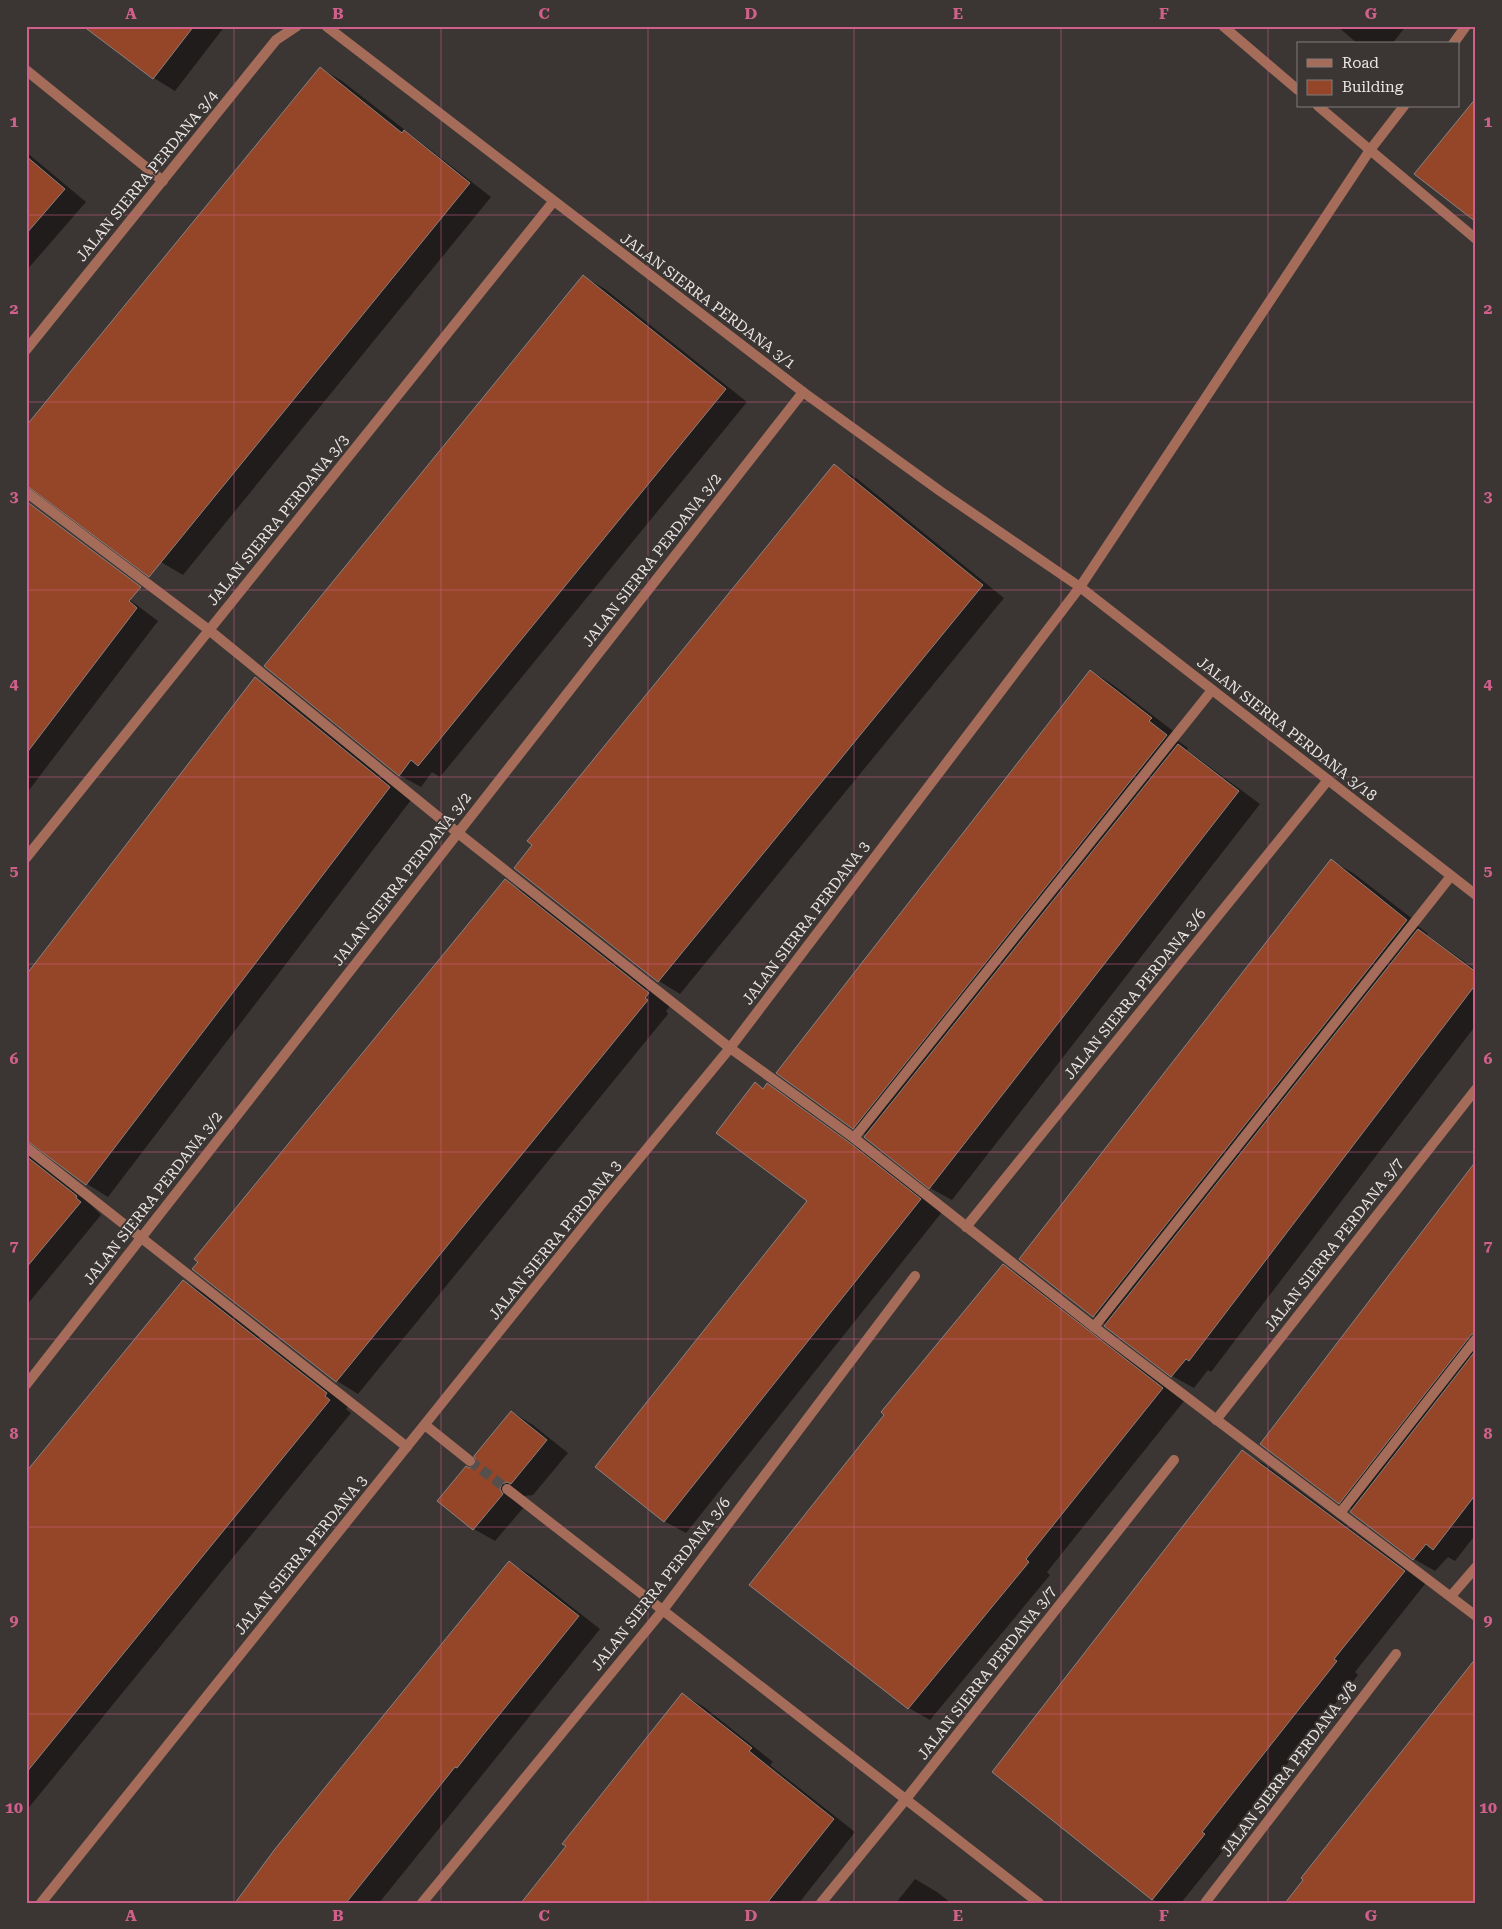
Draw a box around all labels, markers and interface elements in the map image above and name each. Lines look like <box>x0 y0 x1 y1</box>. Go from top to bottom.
text: A <box>125 4 137 23</box>
text: B <box>332 4 344 23</box>
text: C <box>538 4 550 23</box>
text: D <box>745 4 758 23</box>
text: E <box>953 4 963 23</box>
text: F <box>1159 4 1169 23</box>
text: G <box>1365 4 1378 23</box>
legend <box>1297 42 1460 108</box>
text: Road <box>1342 54 1379 72</box>
text: Building <box>1342 78 1404 96</box>
street label: JALAN SIERRA PERDANA 3/4 <box>72 86 222 265</box>
text: 1 <box>10 112 19 131</box>
text: 1 <box>1484 112 1493 131</box>
street label: JALAN SIERRA PERDANA 3/1 <box>617 229 799 373</box>
text: 2 <box>10 299 19 318</box>
text: 2 <box>1484 299 1493 318</box>
street label: JALAN SIERRA PERDANA 3/3 <box>203 431 353 609</box>
street label: JALAN SIERRA PERDANA 3/2 <box>579 470 725 650</box>
text: 3 <box>10 487 19 506</box>
text: 3 <box>1484 487 1493 506</box>
street label: JALAN SIERRA PERDANA 3/18 <box>1194 653 1380 805</box>
text: 4 <box>10 674 19 693</box>
text: 4 <box>1484 674 1493 693</box>
street label: JALAN SIERRA PERDANA 3/2 <box>329 789 475 969</box>
street label: JALAN SIERRA PERDANA 3 <box>739 838 873 1008</box>
text: 5 <box>10 861 19 880</box>
text: 5 <box>1484 861 1493 880</box>
street label: JALAN SIERRA PERDANA 3/6 <box>1060 905 1210 1083</box>
text: 6 <box>10 1049 19 1068</box>
text: 6 <box>1484 1049 1493 1068</box>
street label: JALAN SIERRA PERDANA 3/2 <box>80 1108 226 1288</box>
street label: JALAN SIERRA PERDANA 3/7 <box>1261 1155 1407 1335</box>
street label: JALAN SIERRA PERDANA 3 <box>485 1157 625 1323</box>
text: 7 <box>10 1236 19 1255</box>
text: 7 <box>1484 1236 1493 1255</box>
text: 8 <box>10 1424 19 1443</box>
text: 8 <box>1484 1424 1493 1443</box>
street label: JALAN SIERRA PERDANA 3 <box>231 1472 371 1638</box>
street label: JALAN SIERRA PERDANA 3/6 <box>588 1494 734 1674</box>
street label: JALAN SIERRA PERDANA 3/7 <box>914 1583 1060 1763</box>
text: 9 <box>10 1611 19 1630</box>
text: 9 <box>1484 1611 1493 1630</box>
street label: JALAN SIERRA PERDANA 3/8 <box>1217 1678 1361 1860</box>
text: 10 <box>5 1798 23 1817</box>
text: 10 <box>1479 1798 1497 1817</box>
text: A <box>125 1906 137 1925</box>
text: B <box>332 1906 344 1925</box>
text: C <box>538 1906 550 1925</box>
text: D <box>745 1906 758 1925</box>
text: E <box>953 1906 963 1925</box>
text: F <box>1159 1906 1169 1925</box>
text: G <box>1365 1906 1378 1925</box>

